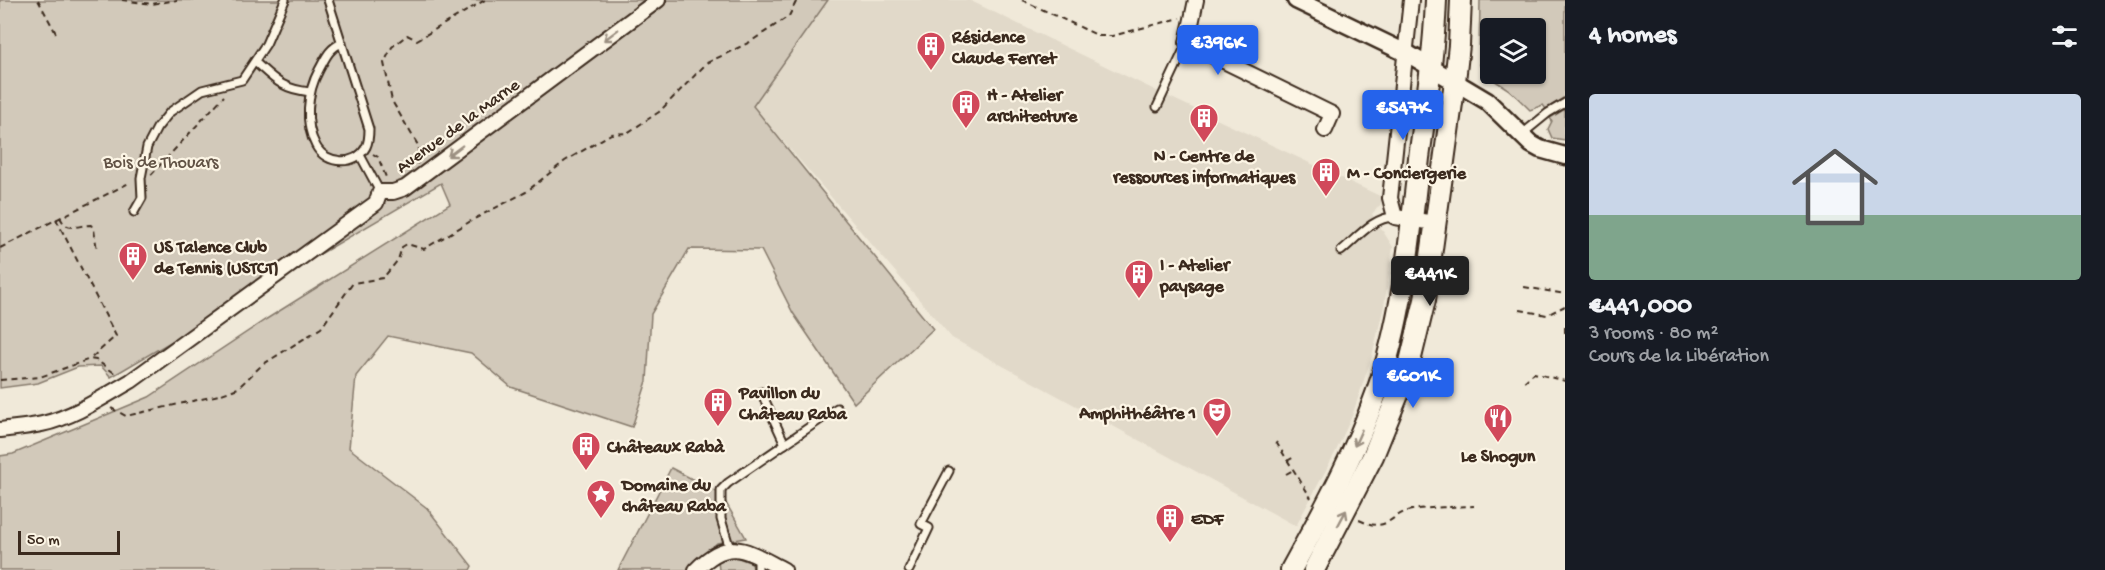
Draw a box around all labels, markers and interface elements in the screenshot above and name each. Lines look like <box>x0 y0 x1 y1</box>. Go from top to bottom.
map controls <box>1480 18 1546 84</box>
button: layers <box>1480 18 1546 84</box>
icon: filters <box>2048 20 2081 53</box>
text: 4 homes <box>1589 21 1676 52</box>
pin: €396K <box>1176 25 1260 76</box>
place label: Résidence Claude Ferret <box>951 28 1058 70</box>
one-way arrow <box>604 29 620 41</box>
building icon: Résidence Claude Ferret <box>915 30 947 72</box>
text: €396K <box>1191 33 1245 56</box>
street label: Avenue de la Marne <box>393 75 525 179</box>
place label: H - Atelier architecture <box>986 86 1078 128</box>
building icon: H - Atelier architecture <box>950 88 982 130</box>
pin: €547K <box>1361 90 1445 141</box>
text: €547K <box>1376 98 1430 121</box>
building icon: N - Centre de ressources informatiques <box>1188 102 1220 144</box>
icon: home <box>1781 133 1889 241</box>
one-way arrow <box>447 145 463 157</box>
place label: N - Centre de ressources informatiques <box>1112 147 1296 189</box>
park label: Bois de Thouars <box>103 153 220 174</box>
building icon: M - Conciergerie <box>1310 156 1342 198</box>
place label: M - Conciergerie <box>1347 164 1467 185</box>
place label: US Talence Club de Tennis (USTCT) <box>154 238 279 280</box>
building icon: US Talence Club de Tennis (USTCT) <box>117 240 149 282</box>
place label: I - Atelier paysage <box>1159 256 1232 298</box>
pin: €441K <box>1388 256 1472 307</box>
building icon: I - Atelier paysage <box>1123 258 1155 300</box>
text: €441K <box>1405 264 1455 287</box>
text: €441,000 <box>1589 292 1692 323</box>
text: 3 rooms · 80 m² <box>1589 323 1718 346</box>
text: Cours de la Libération <box>1589 346 1769 369</box>
pin: €601K <box>1371 358 1455 409</box>
text: €601K <box>1387 366 1439 389</box>
place label: Pavillon du Château Raba <box>738 384 848 426</box>
building icon: Pavillon du Château Raba <box>702 386 734 428</box>
theatre icon: Amphithéâtre 1 <box>1201 396 1233 438</box>
restaurant icon: Le Shogun <box>1482 402 1514 444</box>
place label: Amphithéâtre 1 <box>1078 404 1196 425</box>
one-way arrow <box>1352 429 1364 447</box>
building icon: Châteaux Rabà <box>570 430 602 472</box>
place label: Châteaux Rabà <box>606 438 725 459</box>
place label: Le Shogun <box>1461 447 1536 468</box>
place label: Domaine du château Raba <box>620 476 727 518</box>
place icon: Domaine du château Raba <box>585 478 617 520</box>
building icon: EDF <box>1154 502 1186 544</box>
place label: EDF <box>1191 510 1225 531</box>
one-way arrow <box>1337 510 1348 528</box>
scale bar <box>18 528 120 556</box>
text: 50 m <box>27 532 60 551</box>

